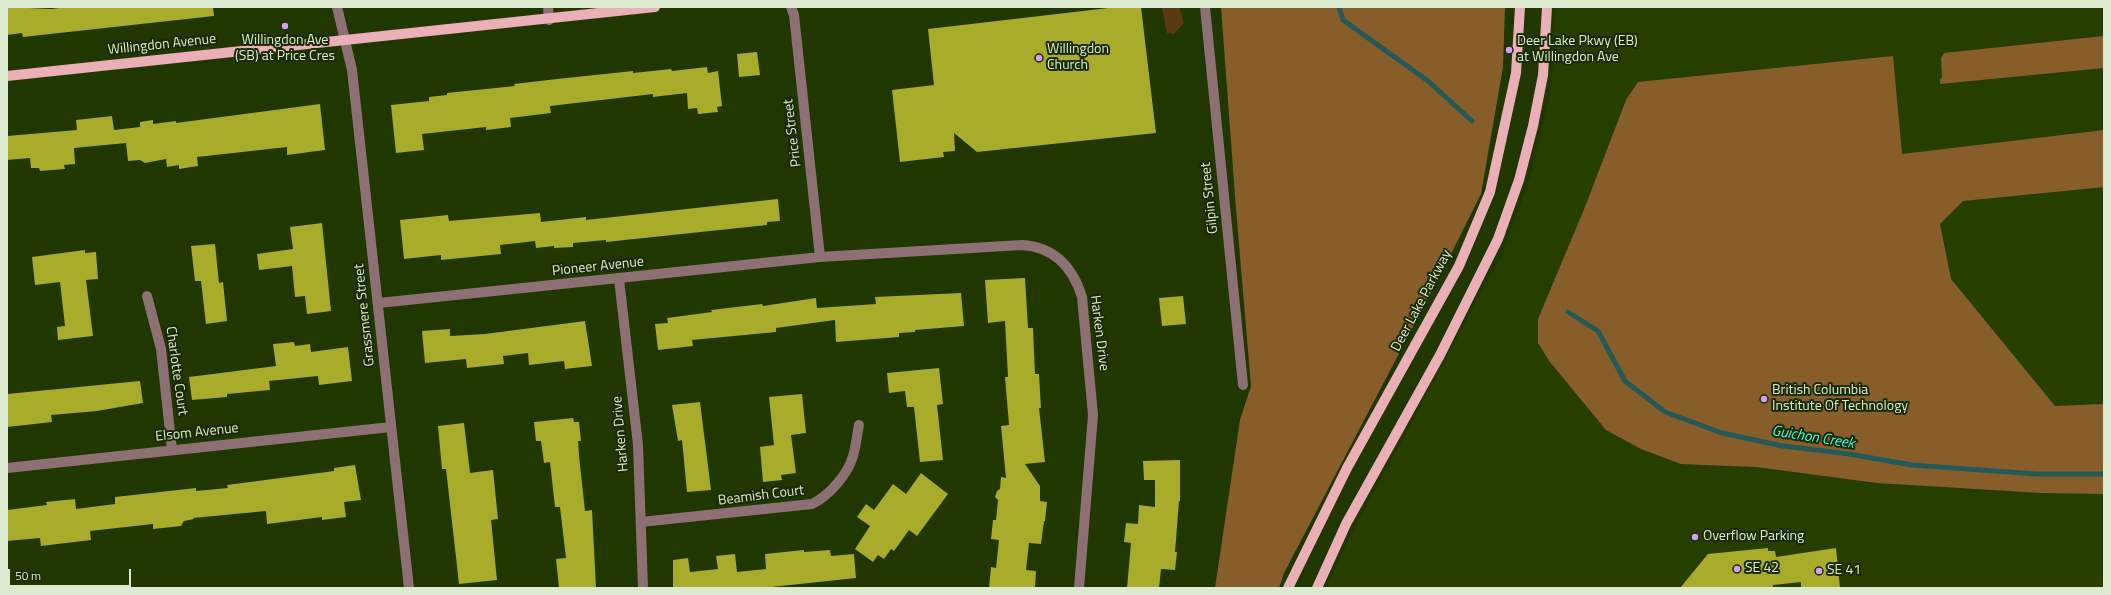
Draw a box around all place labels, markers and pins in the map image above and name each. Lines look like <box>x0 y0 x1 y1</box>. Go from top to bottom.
marker: Willingdon Ave (SB) at Price Cres <box>280 21 290 31</box>
place label: Willingdon Ave (SB) at Price Cres <box>235 33 335 66</box>
place label: Deer Lake Pkwy (EB) at Willingdon Ave <box>1517 34 1638 66</box>
place label: Willingdon Church <box>1047 42 1109 74</box>
marker: Deer Lake Pkwy (EB) at Willingdon Ave <box>1504 45 1514 55</box>
marker: Willingdon Church <box>1034 53 1044 63</box>
place label: British Columbia Institute Of Technology <box>1772 383 1908 416</box>
marker: British Columbia Institute Of Technology <box>1759 394 1769 404</box>
place label: Overflow Parking <box>1703 529 1804 545</box>
marker: Overflow Parking <box>1690 532 1700 542</box>
place label: SE 42 <box>1745 561 1779 577</box>
place label: SE 41 <box>1827 563 1861 579</box>
marker: SE 42 <box>1732 564 1742 574</box>
marker: SE 41 <box>1814 566 1824 576</box>

